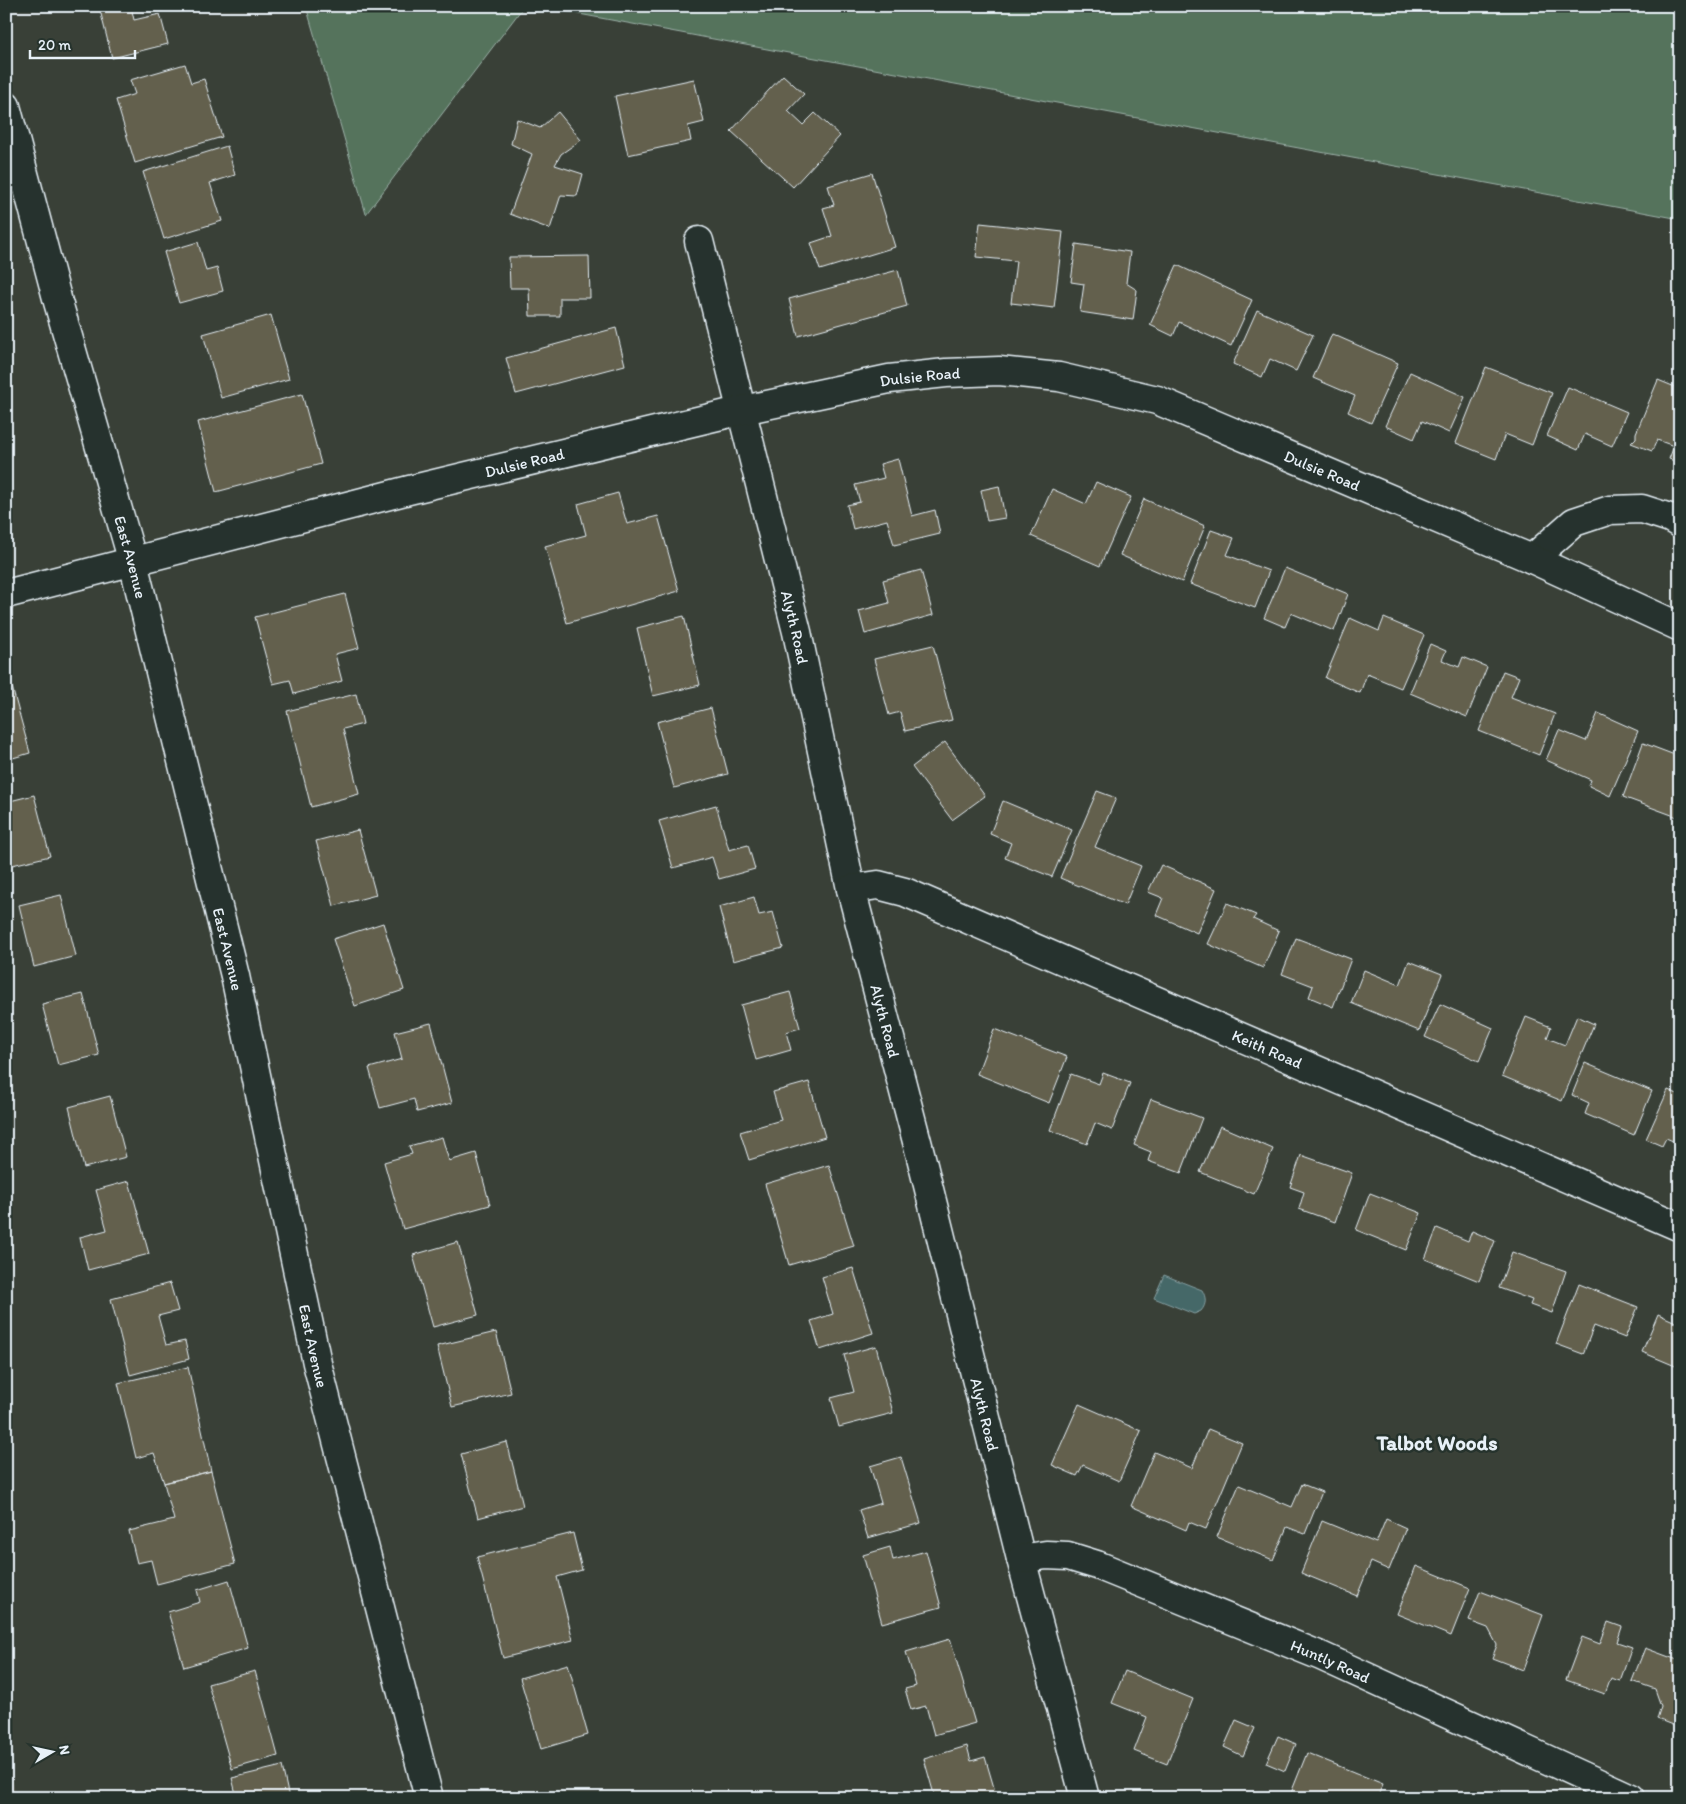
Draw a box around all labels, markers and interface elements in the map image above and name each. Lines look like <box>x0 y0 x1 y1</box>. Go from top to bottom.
scale bar <box>30 28 135 60</box>
text: 20 m <box>38 36 72 54</box>
street label: Dulsie Road <box>878 363 961 391</box>
street label: Dulsie Road <box>483 444 566 481</box>
street label: Dulsie Road <box>1281 446 1363 495</box>
street label: East Avenue <box>110 514 151 600</box>
street label: Alyth Road <box>777 589 813 666</box>
street label: East Avenue <box>209 906 247 992</box>
street label: Alyth Road <box>866 982 904 1060</box>
street label: Keith Road <box>1229 1026 1306 1073</box>
street label: East Avenue <box>295 1303 332 1390</box>
street label: Alyth Road <box>966 1376 1003 1454</box>
district label: Talbot Woods <box>1375 1430 1498 1455</box>
street label: Huntly Road <box>1288 1636 1373 1687</box>
north arrow <box>28 1726 78 1776</box>
text: N <box>55 1744 73 1756</box>

